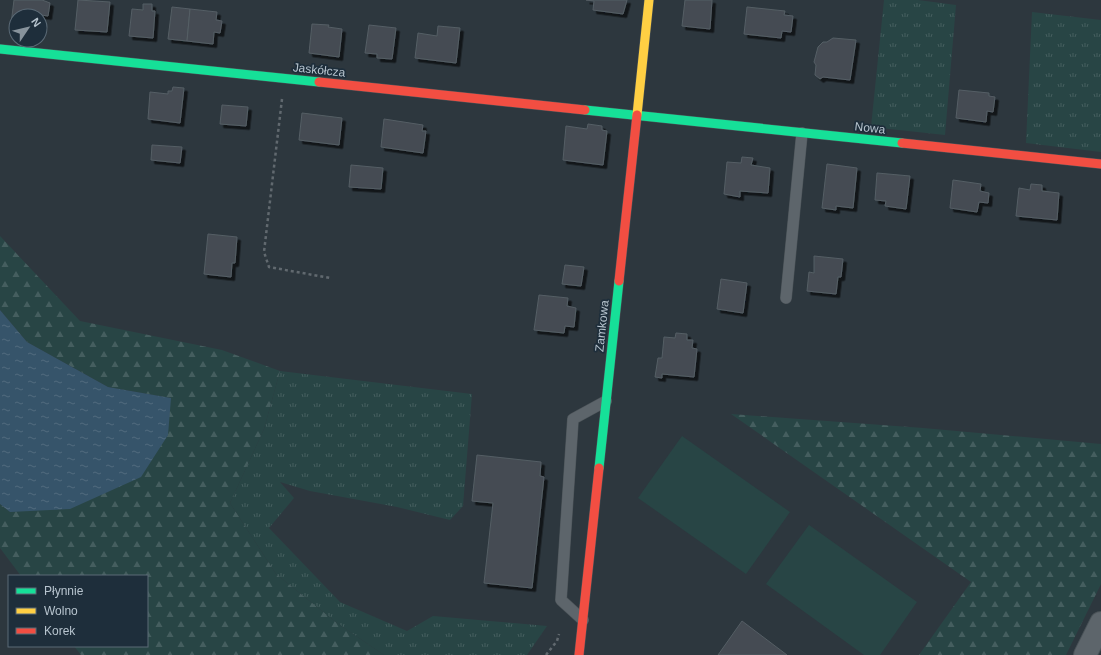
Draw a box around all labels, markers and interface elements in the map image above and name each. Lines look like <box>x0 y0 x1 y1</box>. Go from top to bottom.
north arrow <box>8 8 48 48</box>
text: N <box>29 16 43 29</box>
street label: Jaskółcza <box>292 60 346 80</box>
street label: Nowa <box>854 119 886 137</box>
street label: Zamkowa <box>592 299 612 353</box>
legend <box>8 575 148 647</box>
text: Płynnie <box>44 584 84 598</box>
text: Wolno <box>44 604 78 618</box>
text: Korek <box>44 624 76 638</box>

